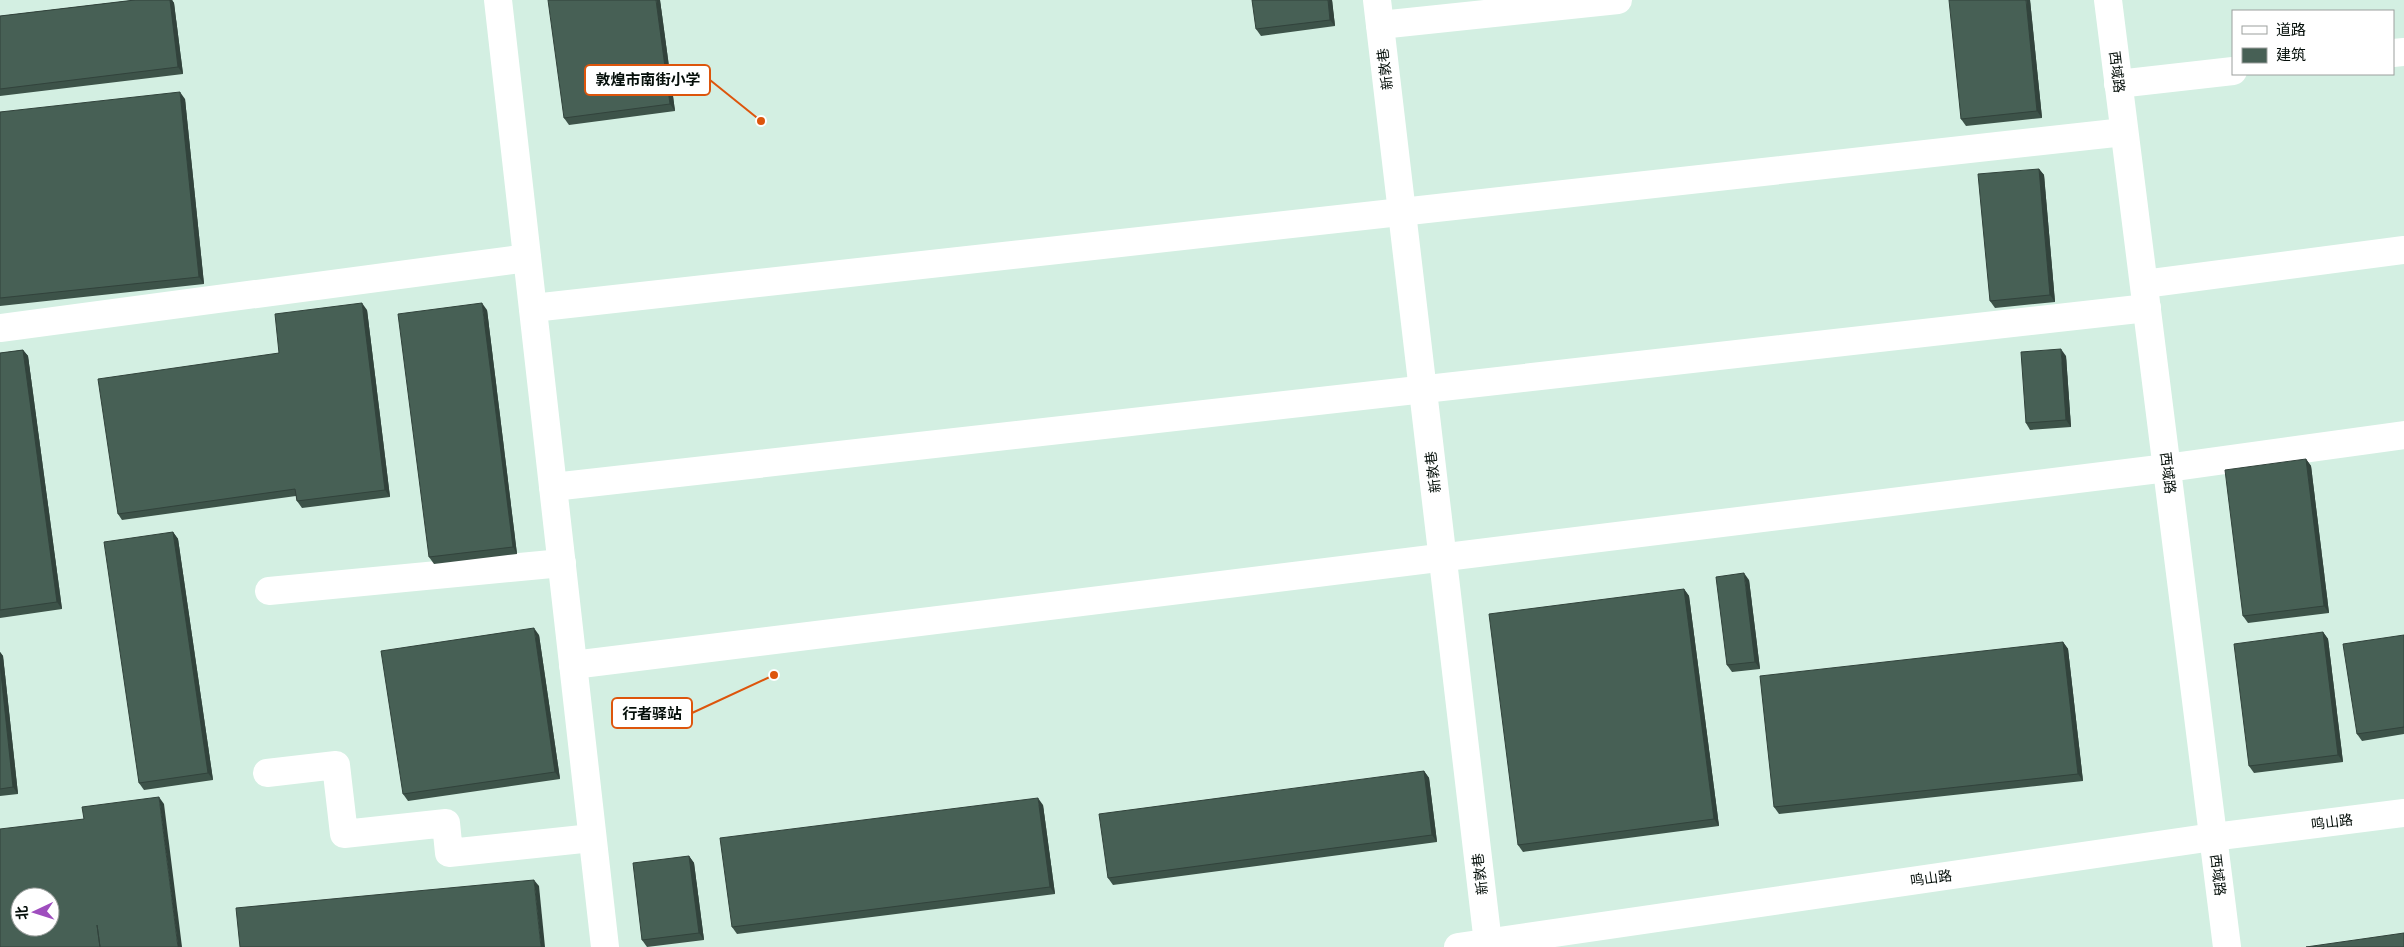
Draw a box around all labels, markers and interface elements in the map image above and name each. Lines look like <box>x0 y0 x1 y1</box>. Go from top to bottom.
legend <box>2232 10 2394 75</box>
text: 道路 <box>2276 22 2306 41</box>
street label: 新敦巷 <box>1375 47 1397 91</box>
text: 建筑 <box>2276 47 2306 66</box>
street label: 西域路 <box>2105 50 2127 94</box>
callout: 敦煌市南街小学 <box>585 65 710 95</box>
text: 敦煌市南街小学 <box>595 71 701 91</box>
street label: 新敦巷 <box>1423 450 1445 494</box>
street label: 西域路 <box>2156 451 2178 495</box>
callout: 行者驿站 <box>612 698 692 728</box>
text: 行者驿站 <box>622 706 682 725</box>
street label: 鸣山路 <box>2310 812 2354 834</box>
street label: 新敦巷 <box>1470 852 1492 896</box>
street label: 西域路 <box>2206 853 2228 897</box>
street label: 鸣山路 <box>1909 867 1953 891</box>
north arrow <box>10 887 60 937</box>
text: 北 <box>15 905 32 920</box>

